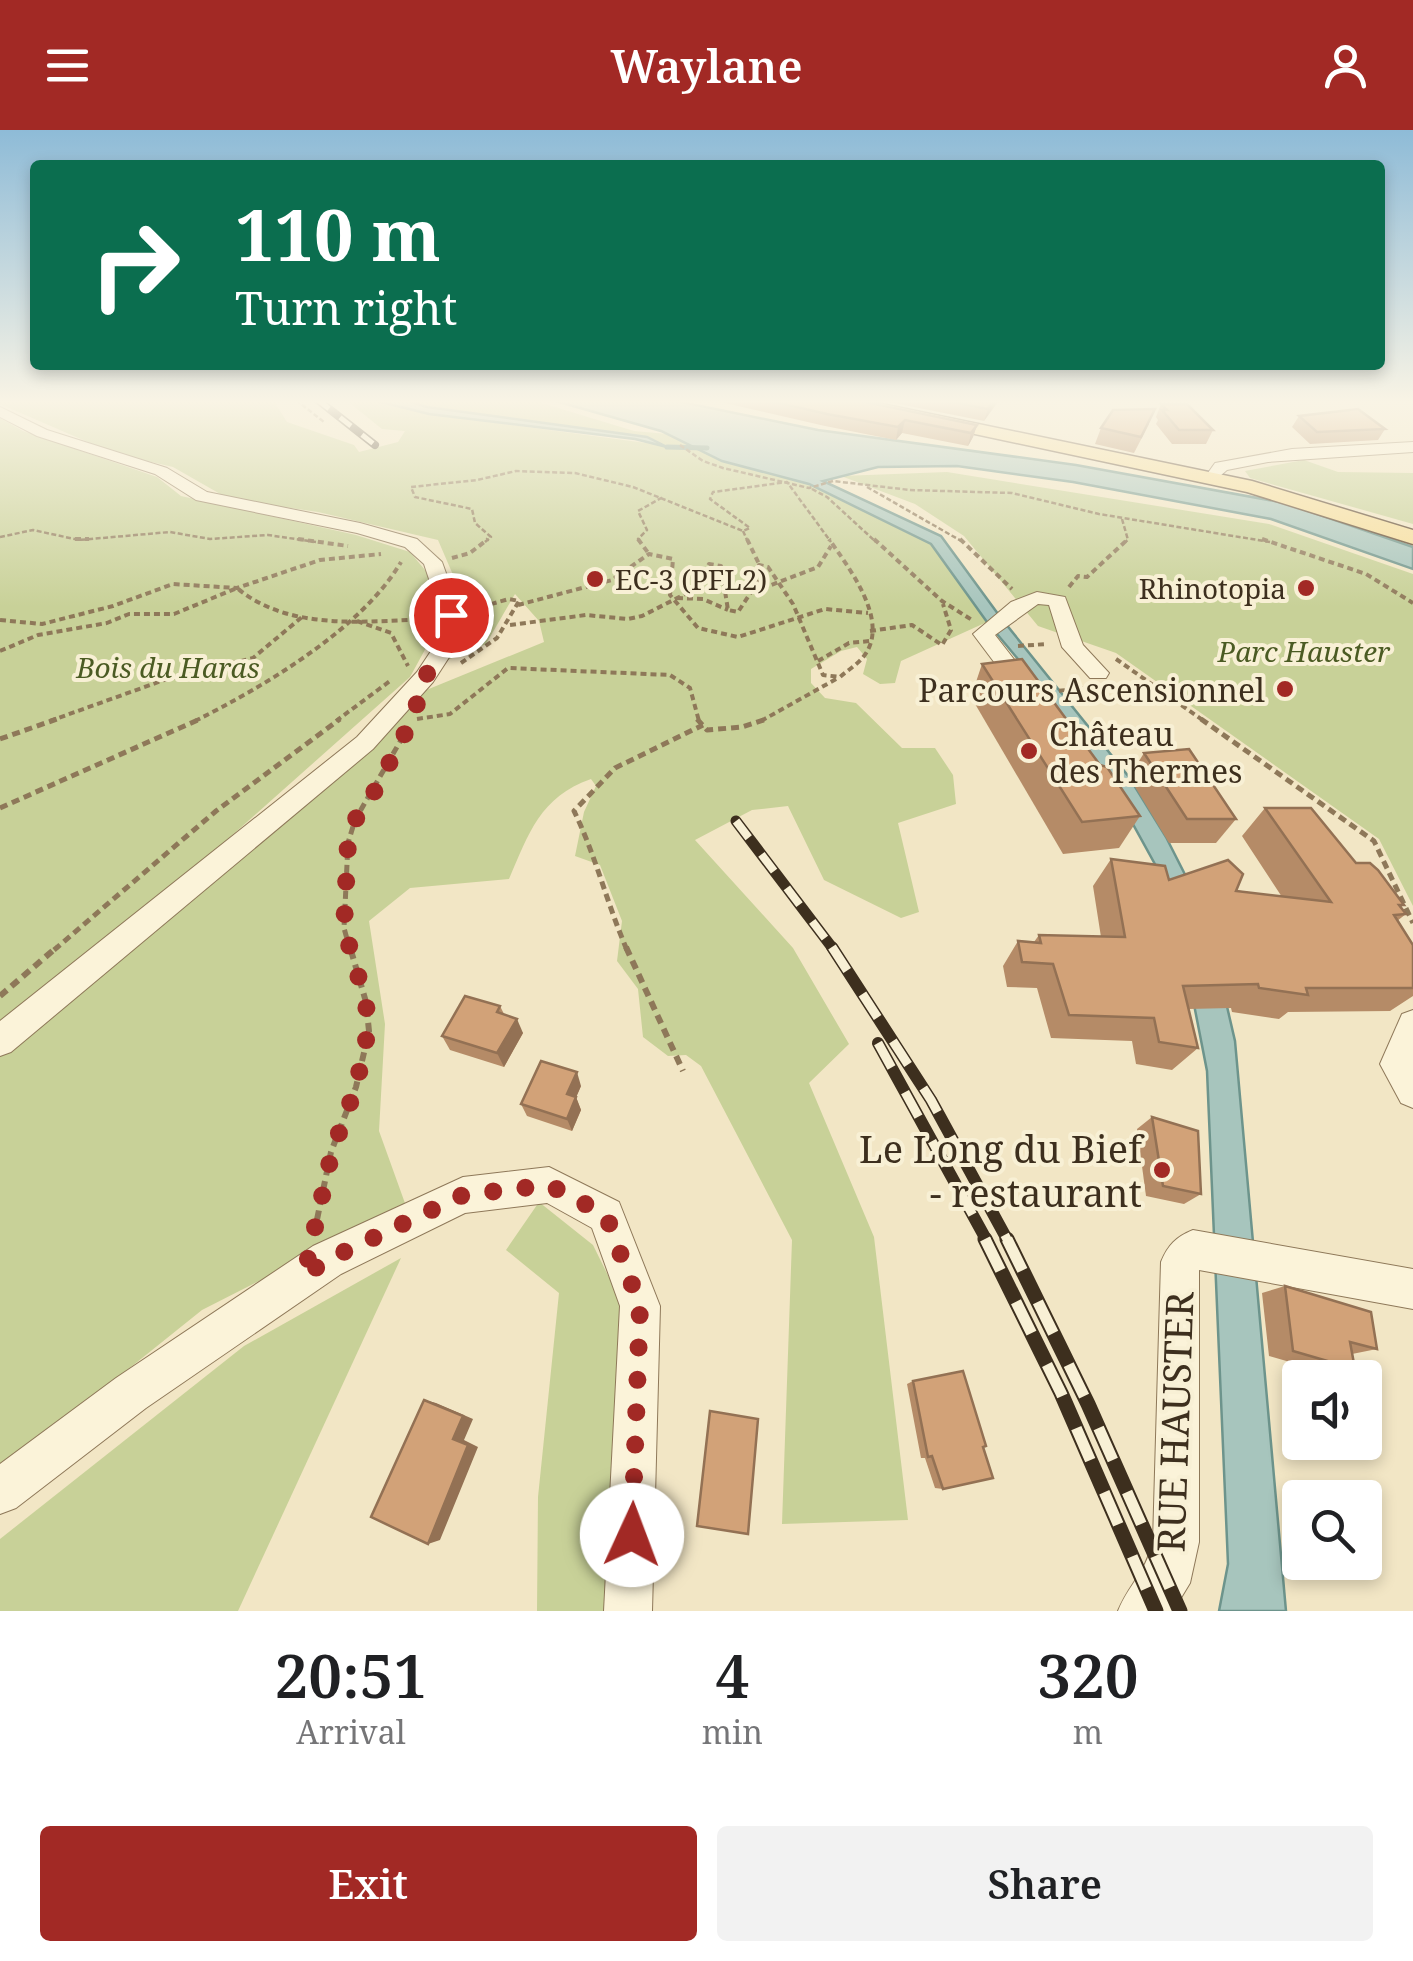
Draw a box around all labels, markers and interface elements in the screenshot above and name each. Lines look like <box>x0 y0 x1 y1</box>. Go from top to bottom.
text: Waylane <box>610 35 803 96</box>
icon: menu <box>40 38 95 93</box>
icon: person <box>1318 38 1373 93</box>
text: 110 m <box>235 186 441 282</box>
icon: right <box>70 200 200 330</box>
text: Turn right <box>235 277 457 338</box>
place label: EC-3 (PFL2) <box>615 560 767 598</box>
marker: EC-3 (PFL2) <box>584 568 606 590</box>
place label: Rhinotopia <box>1139 569 1286 607</box>
pin <box>409 573 494 658</box>
marker: Rhinotopia <box>1295 577 1317 599</box>
icon: arrive <box>424 588 479 643</box>
park label: Parc Hauster <box>1217 632 1391 670</box>
park label: Bois du Haras <box>75 648 260 686</box>
place label: Parcours Ascensionnel <box>918 668 1265 711</box>
marker: Parcours Ascensionnel <box>1274 678 1296 700</box>
place label: Château des Thermes <box>1049 712 1242 792</box>
marker: Château des Thermes <box>1018 740 1040 762</box>
place label: Le Long du Bief - restaurant <box>859 1122 1145 1218</box>
marker: Le Long du Bief - restaurant <box>1151 1159 1173 1181</box>
street label: RUE HAUSTER <box>1143 1290 1205 1553</box>
map controls <box>1282 1360 1382 1580</box>
button: sound <box>1282 1360 1382 1460</box>
button: search <box>1282 1480 1382 1580</box>
position arrow <box>580 1483 684 1587</box>
text: 20:51 <box>274 1634 427 1716</box>
text: 4 <box>715 1634 749 1716</box>
text: 320 <box>1037 1634 1139 1716</box>
text: Arrival <box>296 1710 406 1753</box>
text: min <box>702 1710 763 1753</box>
text: m <box>1073 1710 1103 1753</box>
button: Exit <box>40 1826 697 1941</box>
button: Share <box>717 1826 1373 1941</box>

